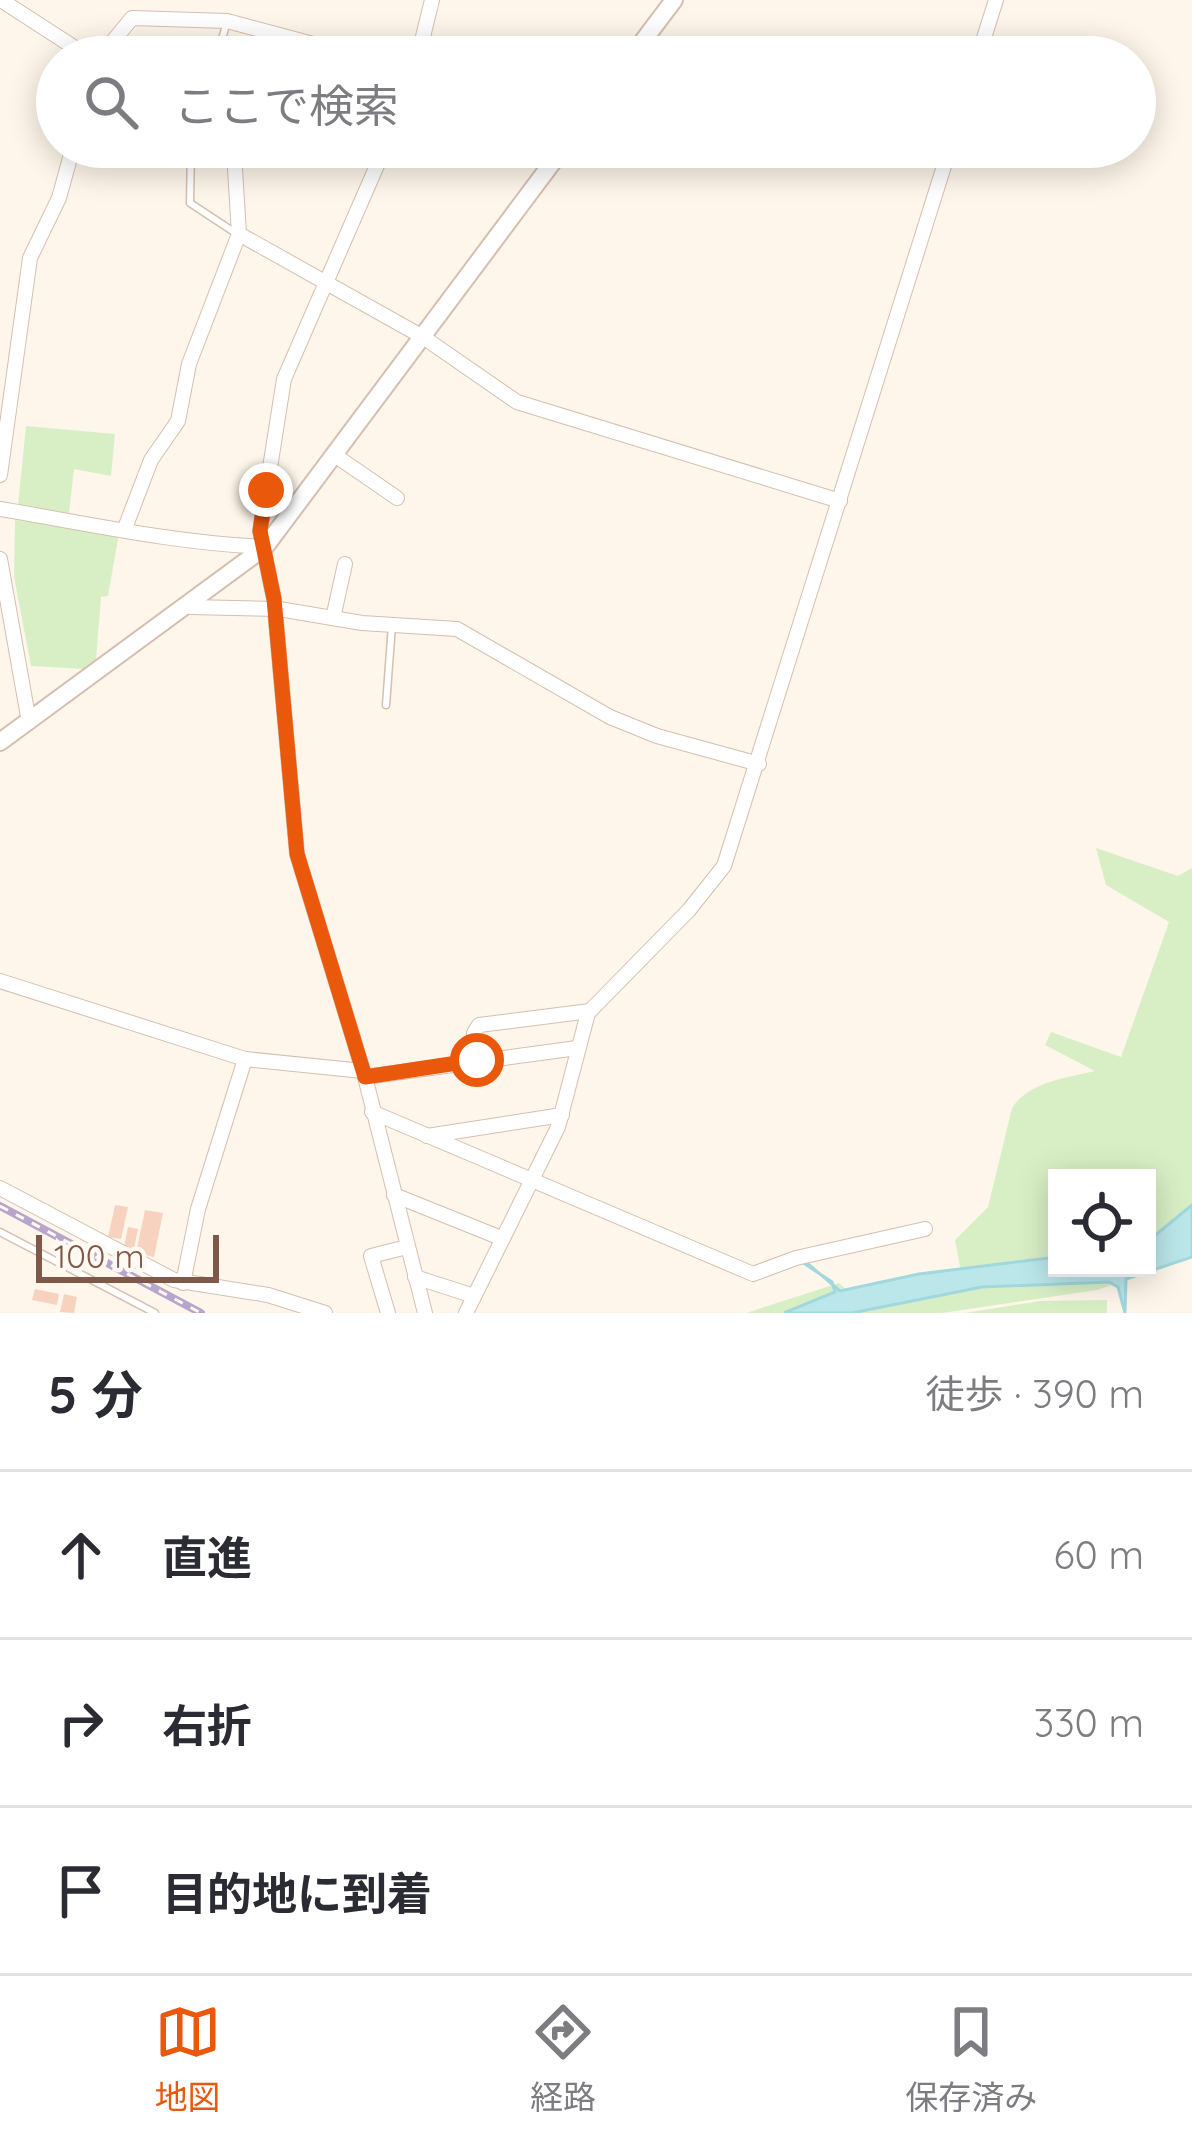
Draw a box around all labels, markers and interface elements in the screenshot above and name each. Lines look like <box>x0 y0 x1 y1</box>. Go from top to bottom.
search box <box>36 36 1156 168</box>
icon: search <box>78 69 144 135</box>
text: ここで検索 <box>174 77 399 133</box>
route end <box>239 463 293 517</box>
route start <box>450 1033 504 1087</box>
map controls <box>1048 1169 1156 1277</box>
button: locate <box>1048 1169 1156 1277</box>
scale bar <box>36 1229 219 1282</box>
text: 100 m <box>54 1235 145 1276</box>
text: 5 分 <box>48 1362 143 1426</box>
text: 徒歩 · 390 m <box>925 1369 1144 1418</box>
icon: ahead <box>48 1522 114 1588</box>
text: 直進 <box>162 1529 252 1585</box>
text: 60 m <box>1054 1530 1144 1579</box>
icon: right <box>48 1690 114 1756</box>
text: 右折 <box>162 1697 252 1753</box>
text: 330 m <box>1034 1698 1144 1747</box>
icon: arrive <box>48 1858 114 1924</box>
text: 目的地に到着 <box>162 1865 432 1921</box>
tab: 地図 <box>155 1999 221 2119</box>
tab: 経路 <box>530 1999 596 2119</box>
tab: 保存済み <box>905 1999 1037 2119</box>

